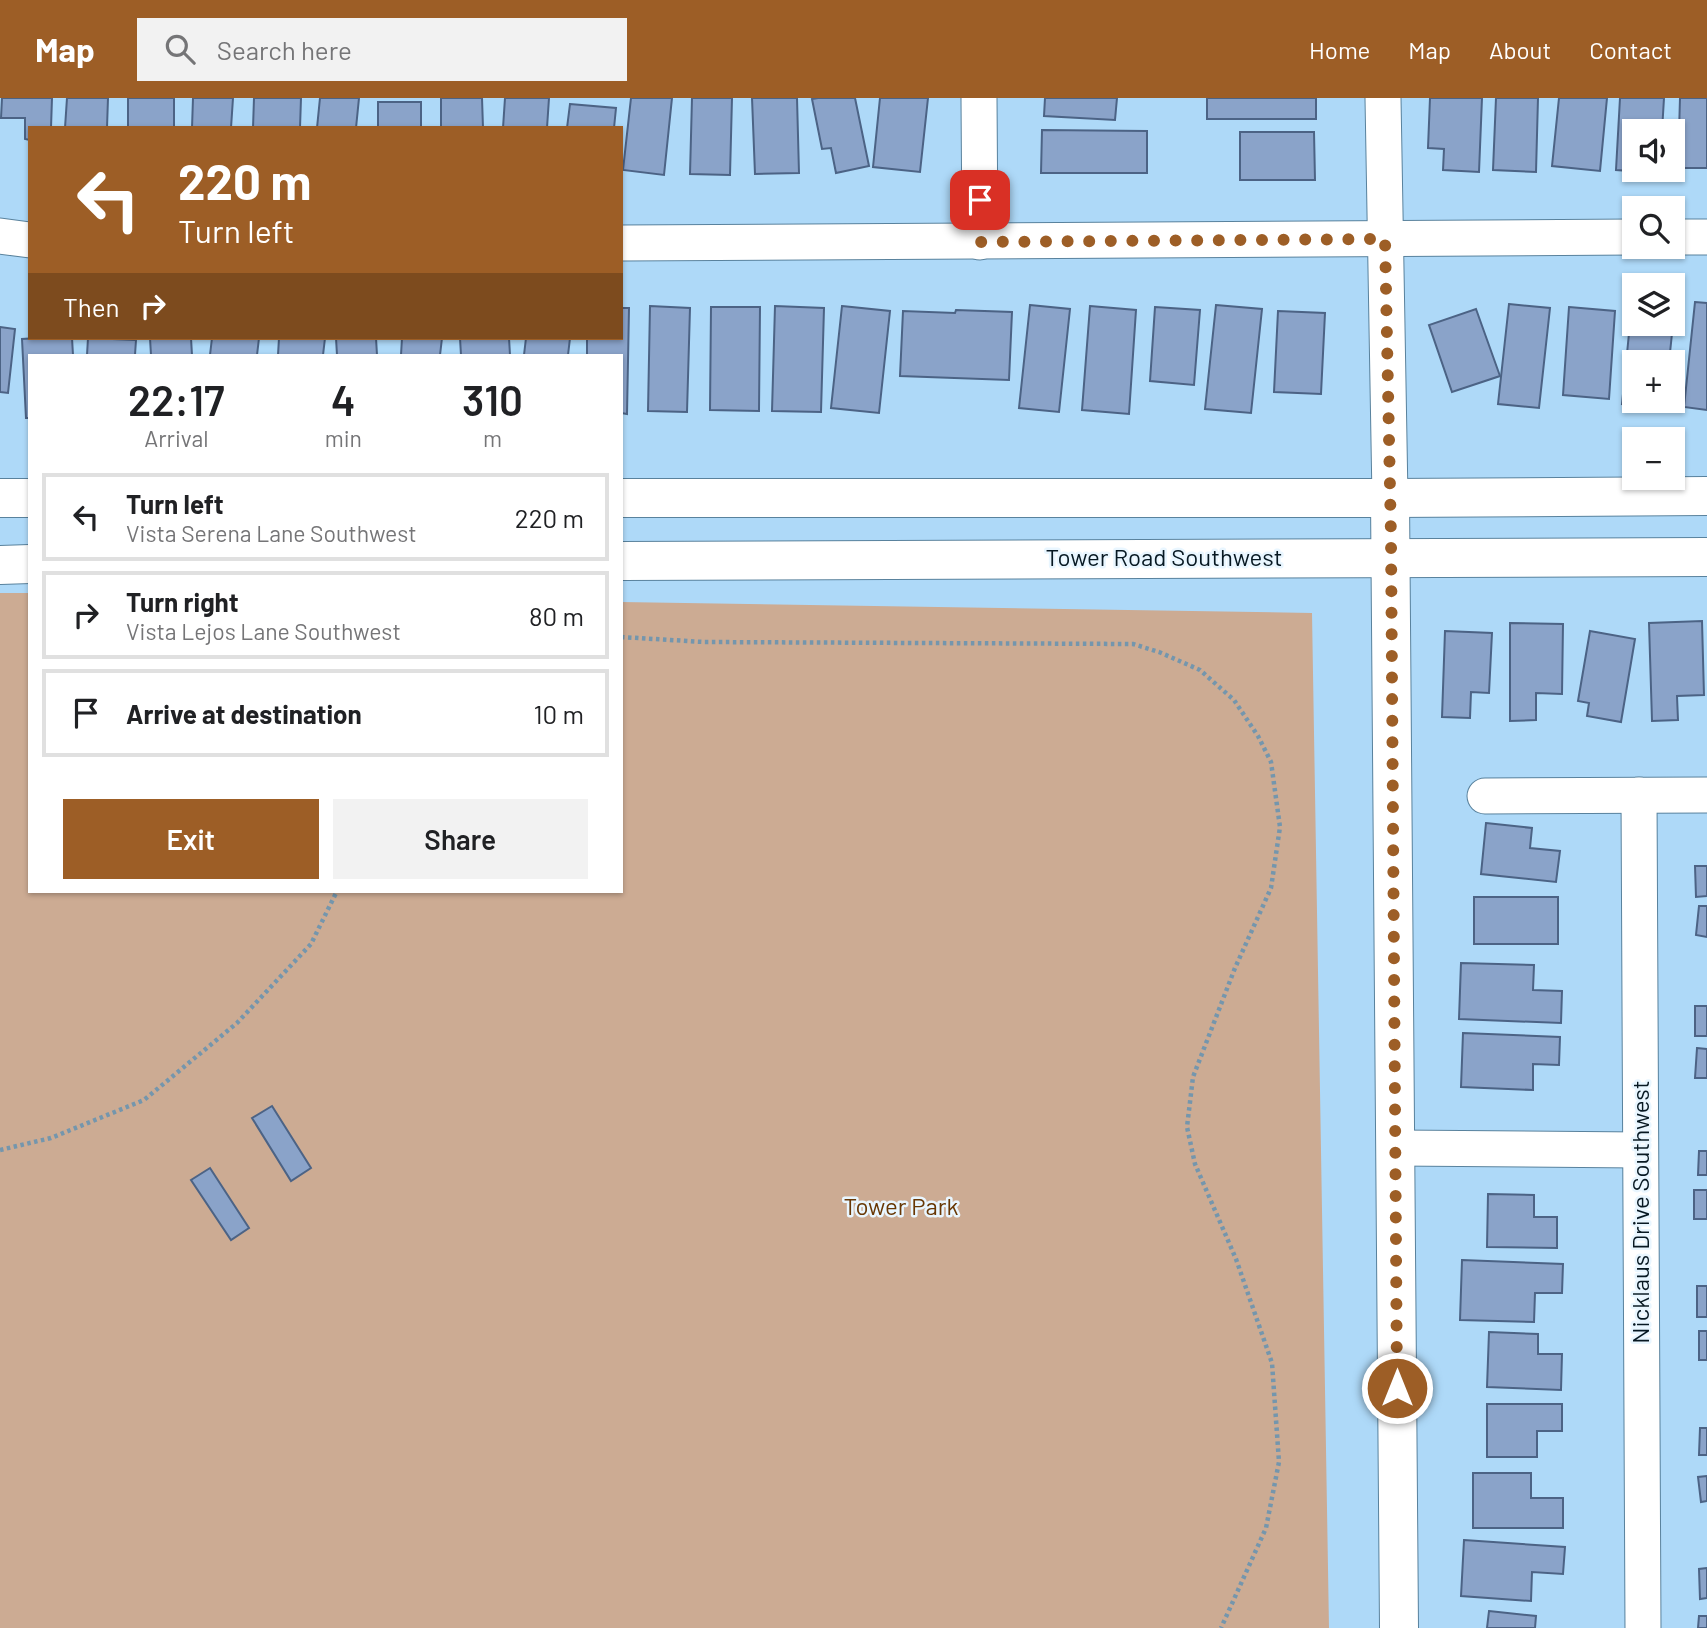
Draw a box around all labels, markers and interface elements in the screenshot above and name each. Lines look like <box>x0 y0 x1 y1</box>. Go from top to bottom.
search box <box>137 18 627 81</box>
text: Map <box>35 29 95 69</box>
icon: search <box>161 30 199 68</box>
text: Search here <box>217 34 352 65</box>
text: Home <box>1309 35 1370 64</box>
text: Map <box>1408 35 1451 64</box>
text: About <box>1489 35 1551 64</box>
text: Contact <box>1589 35 1672 64</box>
map controls <box>1622 119 1685 490</box>
button: sound <box>1622 119 1685 182</box>
text: 220 m <box>178 151 312 210</box>
icon: left <box>63 154 154 245</box>
pin <box>950 170 1010 230</box>
icon: arrive <box>961 181 999 219</box>
button: search <box>1622 196 1685 259</box>
text: Turn left <box>178 211 295 249</box>
button: layers <box>1622 273 1685 336</box>
icon: right <box>134 287 172 325</box>
text: Then <box>63 291 120 322</box>
button: + <box>1622 350 1685 413</box>
text: 22:17 <box>128 374 225 424</box>
text: 4 <box>331 374 356 424</box>
text: 310 <box>462 374 523 424</box>
text: Arrival <box>144 424 208 452</box>
text: min <box>325 424 362 452</box>
text: m <box>483 424 502 452</box>
button: − <box>1622 427 1685 490</box>
text: Turn left <box>126 488 224 519</box>
icon: left <box>67 498 105 536</box>
text: 220 m <box>515 502 584 533</box>
text: Vista Serena Lane Southwest <box>126 519 417 547</box>
street label: Tower Road Southwest <box>1046 542 1282 571</box>
text: Turn right <box>126 586 239 617</box>
icon: right <box>67 596 105 634</box>
text: 80 m <box>529 600 584 631</box>
text: Vista Lejos Lane Southwest <box>126 617 401 645</box>
icon: arrive <box>67 694 105 732</box>
text: Arrive at destination <box>126 698 362 729</box>
text: 10 m <box>534 698 584 729</box>
button: Exit <box>63 799 319 879</box>
button: Share <box>333 799 588 879</box>
street label: Nicklaus Drive Southwest <box>1625 1080 1654 1344</box>
park label: Tower Park <box>844 1191 958 1220</box>
position arrow <box>1360 1351 1434 1425</box>

